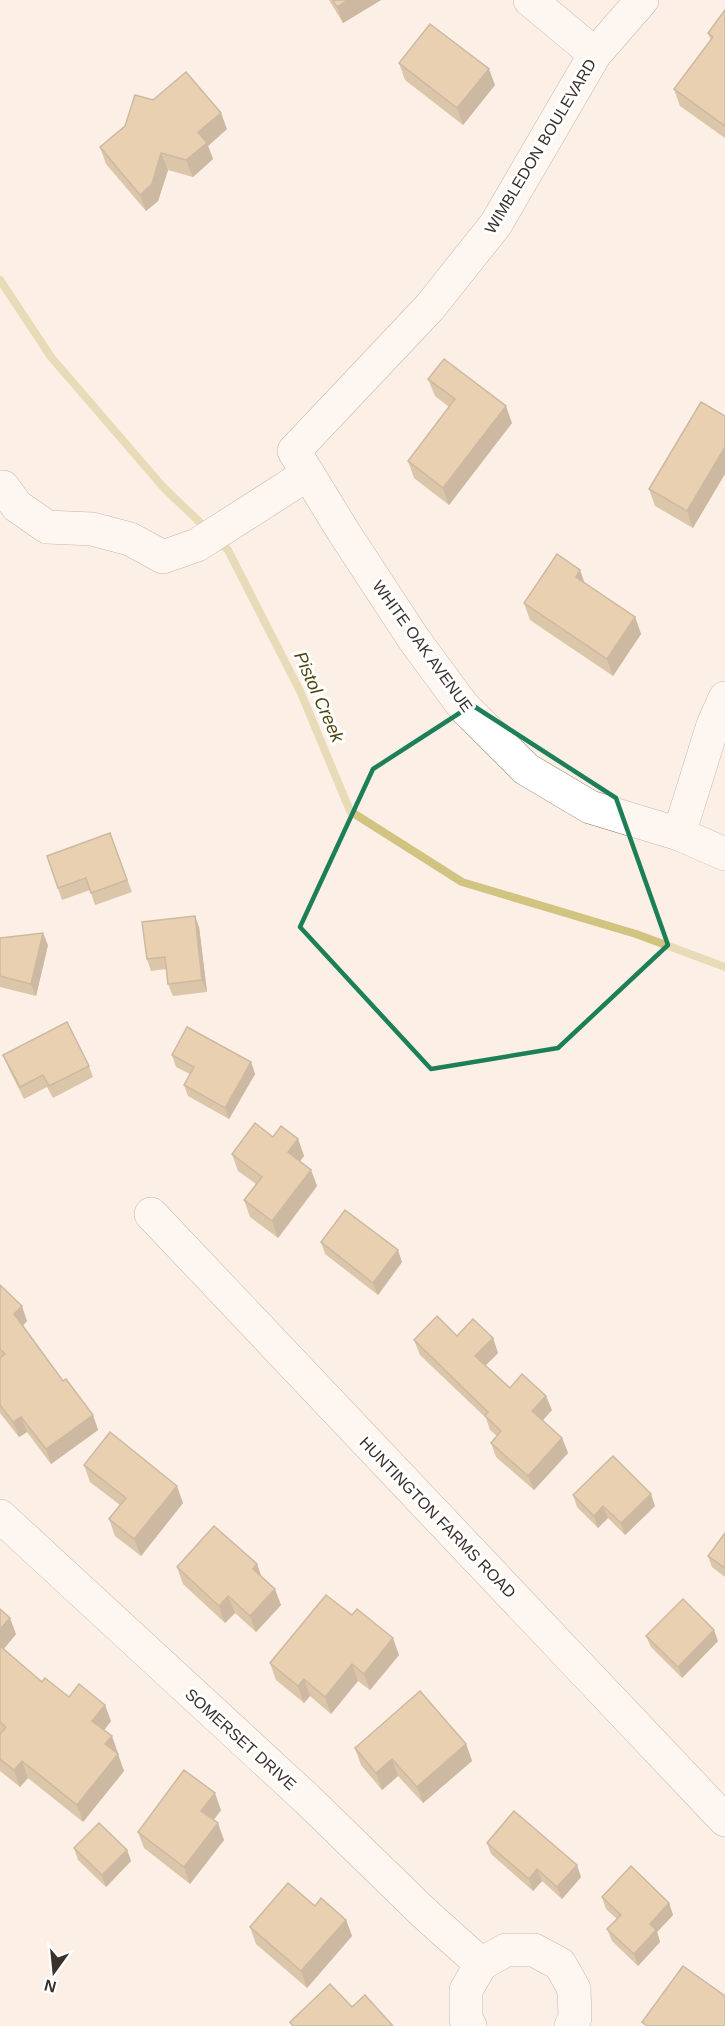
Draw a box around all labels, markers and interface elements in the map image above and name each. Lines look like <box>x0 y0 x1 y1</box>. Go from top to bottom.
street label: WIMBLEDON BOULEVARD <box>481 56 599 237</box>
street label: WHITE OAK AVENUE <box>369 577 476 715</box>
water label: Pistol Creek <box>290 649 348 746</box>
street label: HUNTINGTON FARMS ROAD <box>356 1434 519 1601</box>
street label: SOMERSET DRIVE <box>182 1685 299 1793</box>
north arrow <box>24 1942 84 2002</box>
text: N <box>42 1976 58 1996</box>

